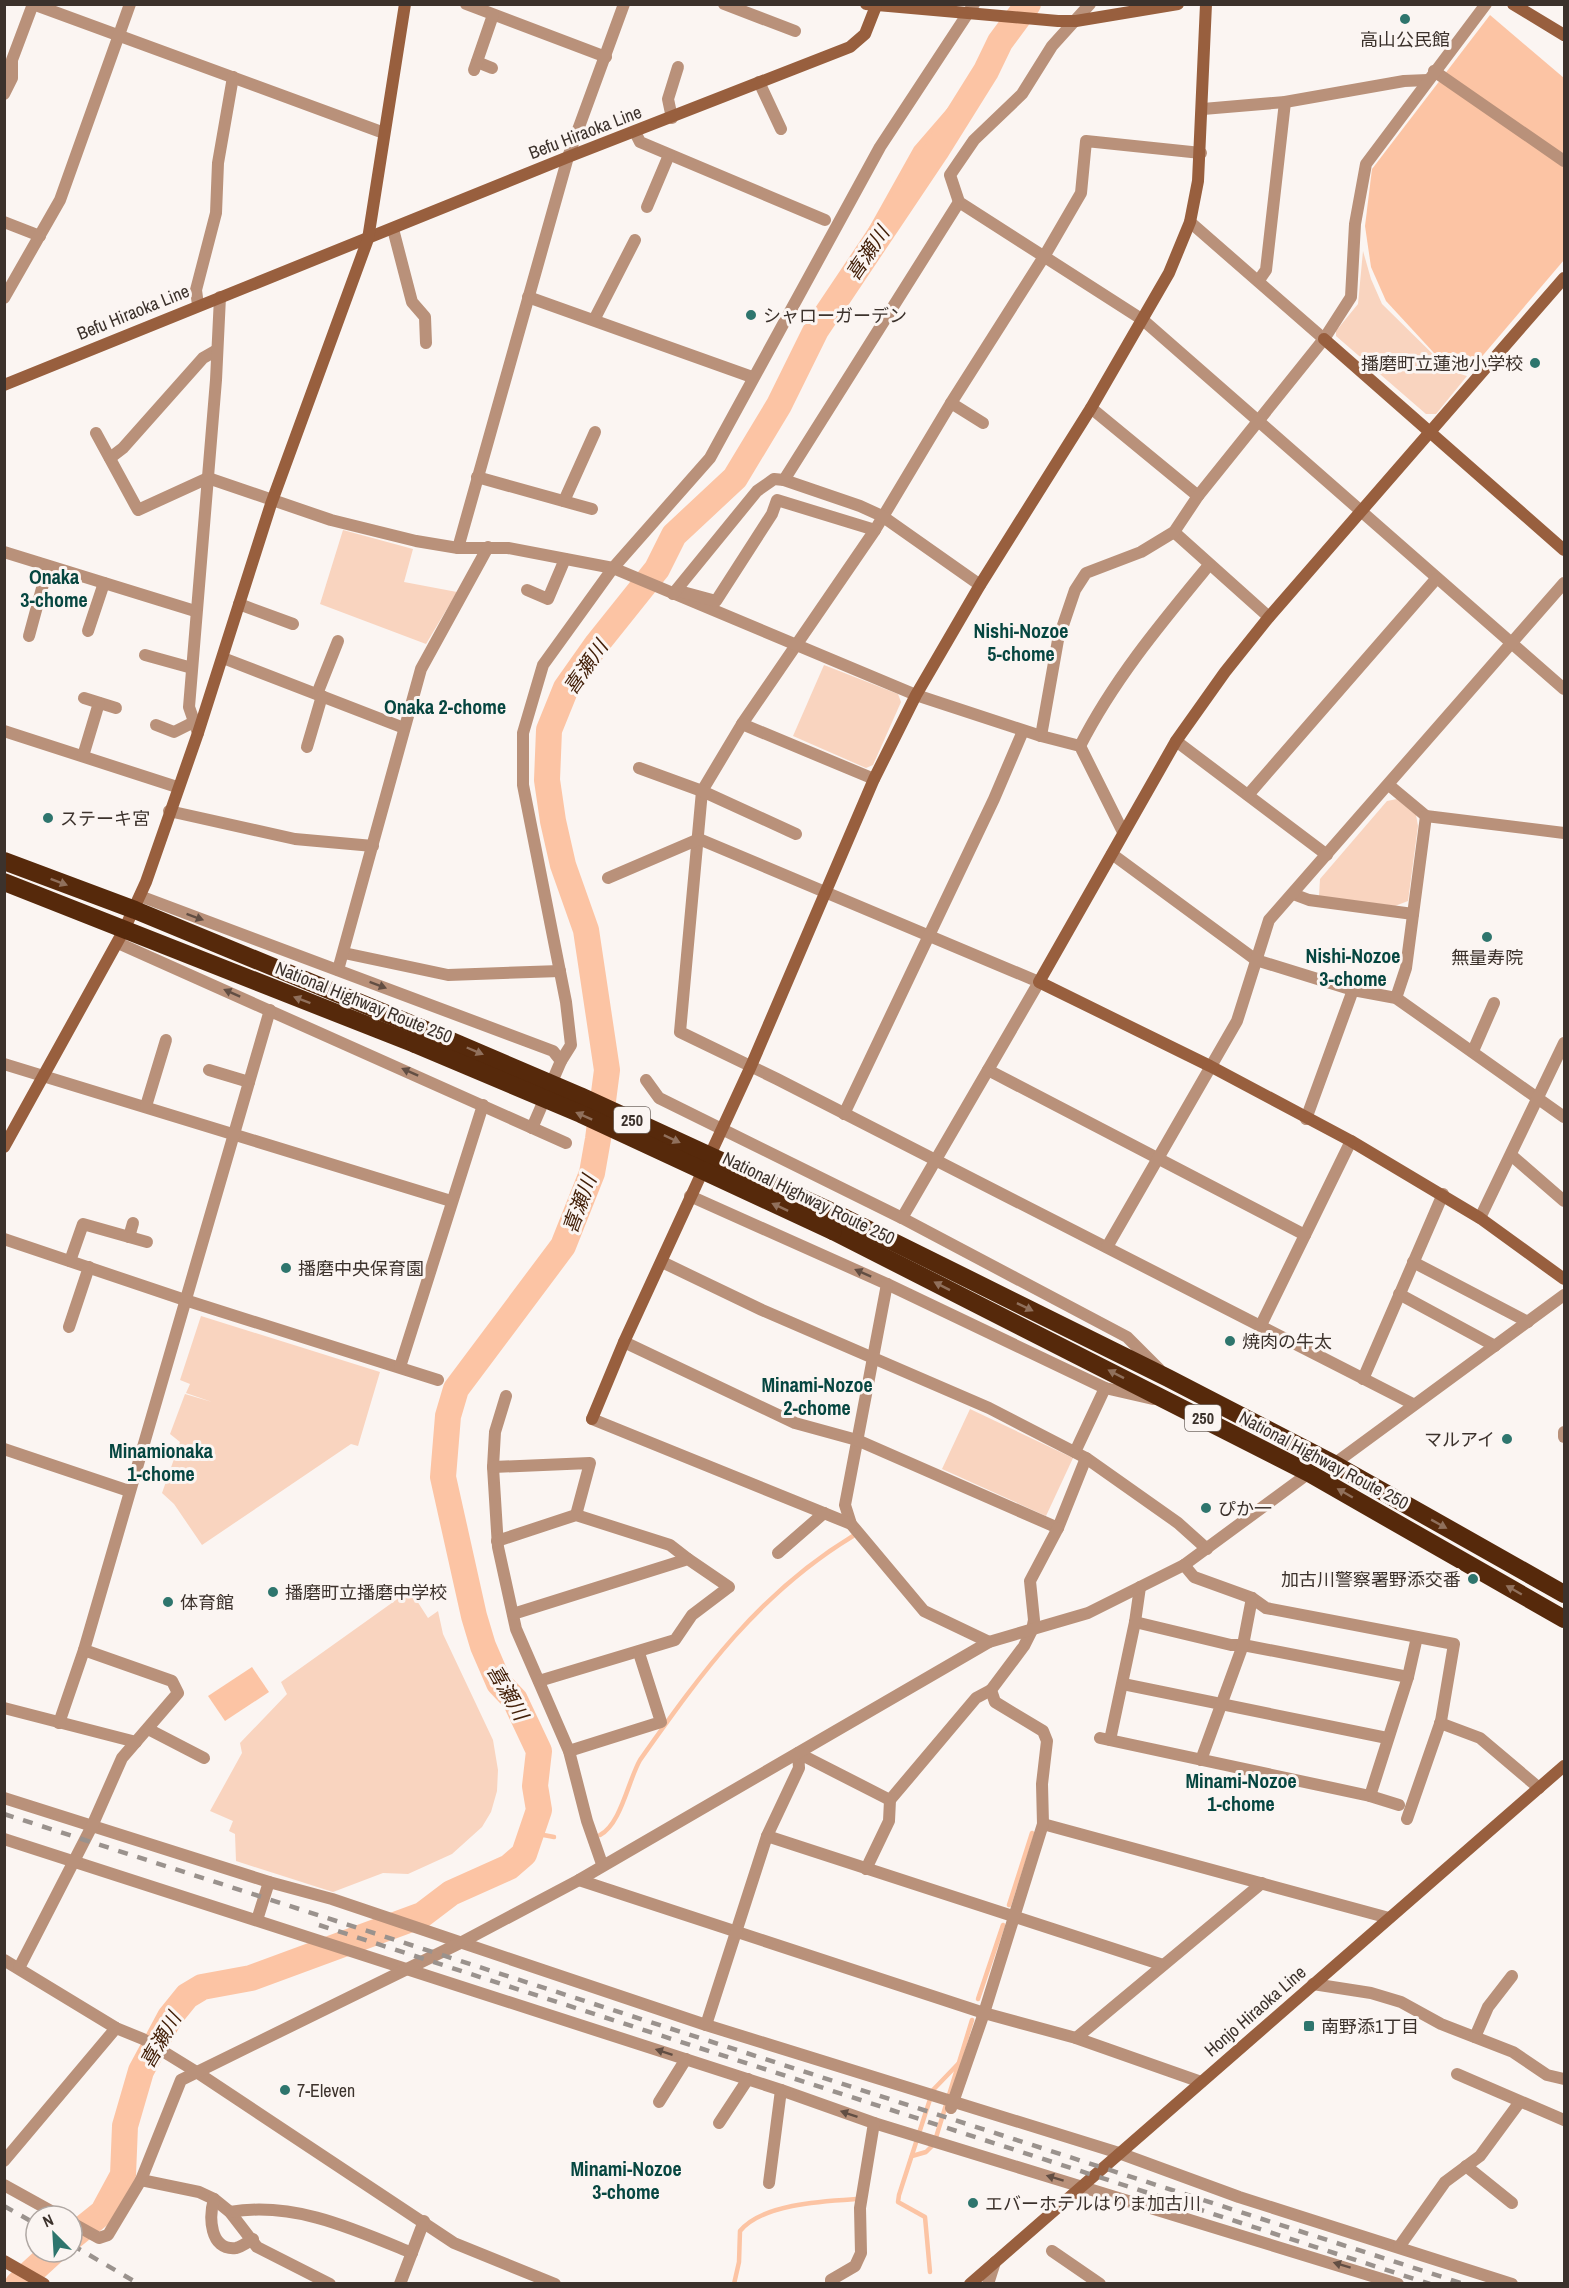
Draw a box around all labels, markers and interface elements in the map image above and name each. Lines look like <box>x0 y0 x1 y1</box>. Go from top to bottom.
marker: 高山公民館 <box>1398 12 1412 26</box>
place label: 高山公民館 <box>1360 27 1450 52</box>
street label: Befu Hiraoka Line <box>525 99 645 165</box>
water label: 喜瀬川 <box>839 219 896 285</box>
street label: Befu Hiraoka Line <box>73 278 193 346</box>
place label: シャローガーデン <box>763 303 907 328</box>
marker: シャローガーデン <box>744 308 758 322</box>
place label: 播磨町立蓮池小学校 <box>1361 351 1523 376</box>
marker: 播磨町立蓮池小学校 <box>1528 356 1542 370</box>
district label: Onaka 3-chome <box>20 563 88 613</box>
district label: Nishi-Nozoe 5-chome <box>974 617 1068 667</box>
water label: 喜瀬川 <box>557 633 614 699</box>
district label: Onaka 2-chome <box>384 693 506 720</box>
place label: ステーキ宮 <box>60 806 150 831</box>
marker: ステーキ宮 <box>41 811 55 825</box>
one-way arrow <box>50 878 68 887</box>
one-way arrow <box>186 912 204 922</box>
marker: 無量寿院 <box>1480 930 1494 944</box>
district label: Nishi-Nozoe 3-chome <box>1306 942 1400 992</box>
place label: 無量寿院 <box>1451 945 1523 970</box>
street label: National Highway Route 250 <box>272 955 456 1049</box>
one-way arrow <box>369 981 387 990</box>
one-way arrow <box>223 988 241 997</box>
one-way arrow <box>293 995 311 1004</box>
one-way arrow <box>466 1046 484 1056</box>
one-way arrow <box>402 1068 419 1077</box>
road number: 250 <box>614 1107 650 1133</box>
one-way arrow <box>575 1111 593 1121</box>
one-way arrow <box>663 1134 680 1143</box>
street label: National Highway Route 250 <box>719 1145 899 1251</box>
water label: 喜瀬川 <box>556 1169 603 1237</box>
one-way arrow <box>772 1202 789 1211</box>
place label: 播磨中央保育園 <box>298 1256 424 1281</box>
marker: 播磨中央保育園 <box>279 1261 293 1275</box>
one-way arrow <box>854 1269 871 1278</box>
one-way arrow <box>933 1281 950 1291</box>
one-way arrow <box>1016 1303 1033 1312</box>
place label: 焼肉の牛太 <box>1242 1329 1332 1354</box>
marker: 焼肉の牛太 <box>1223 1334 1237 1348</box>
one-way arrow <box>1107 1369 1124 1379</box>
district label: Minami-Nozoe 2-chome <box>761 1371 873 1421</box>
road number: 250 <box>1185 1405 1221 1431</box>
street label: National Highway Route 250 <box>1235 1405 1413 1515</box>
place label: マルアイ <box>1424 1427 1495 1452</box>
marker: マルアイ <box>1500 1432 1514 1446</box>
district label: Minamionaka 1-chome <box>109 1437 213 1487</box>
one-way arrow <box>1336 1488 1353 1498</box>
place label: ぴか一 <box>1218 1496 1272 1521</box>
marker: ぴか一 <box>1199 1501 1213 1515</box>
one-way arrow <box>1431 1519 1448 1529</box>
place label: 加古川警察署野添交番 <box>1281 1567 1461 1592</box>
marker: 加古川警察署野添交番 <box>1466 1572 1480 1586</box>
place label: 播磨町立播磨中学校 <box>285 1580 447 1605</box>
marker: 播磨町立播磨中学校 <box>266 1585 280 1599</box>
one-way arrow <box>1505 1585 1522 1595</box>
place label: 体育館 <box>180 1590 234 1615</box>
marker: 体育館 <box>161 1595 175 1609</box>
water label: 喜瀬川 <box>481 1659 536 1726</box>
district label: Minami-Nozoe 1-chome <box>1185 1767 1297 1817</box>
street label: Honjo Hiraoka Line <box>1199 1960 1311 2062</box>
water label: 喜瀬川 <box>133 2006 188 2073</box>
place label: 南野添1丁目 <box>1321 2014 1419 2039</box>
marker: 南野添1丁目 <box>1302 2019 1316 2033</box>
one-way arrow <box>655 2047 673 2057</box>
place label: 7-Eleven <box>297 2078 355 2103</box>
marker: 7-Eleven <box>278 2083 292 2097</box>
one-way arrow <box>840 2109 858 2119</box>
district label: Minami-Nozoe 3-chome <box>570 2155 682 2205</box>
one-way arrow <box>1046 2173 1064 2182</box>
place label: エバーホテルはりま加古川 <box>985 2191 1201 2216</box>
marker: エバーホテルはりま加古川 <box>966 2196 980 2210</box>
north arrow <box>24 2204 84 2264</box>
text: N <box>39 2208 57 2232</box>
one-way arrow <box>1333 2260 1351 2269</box>

